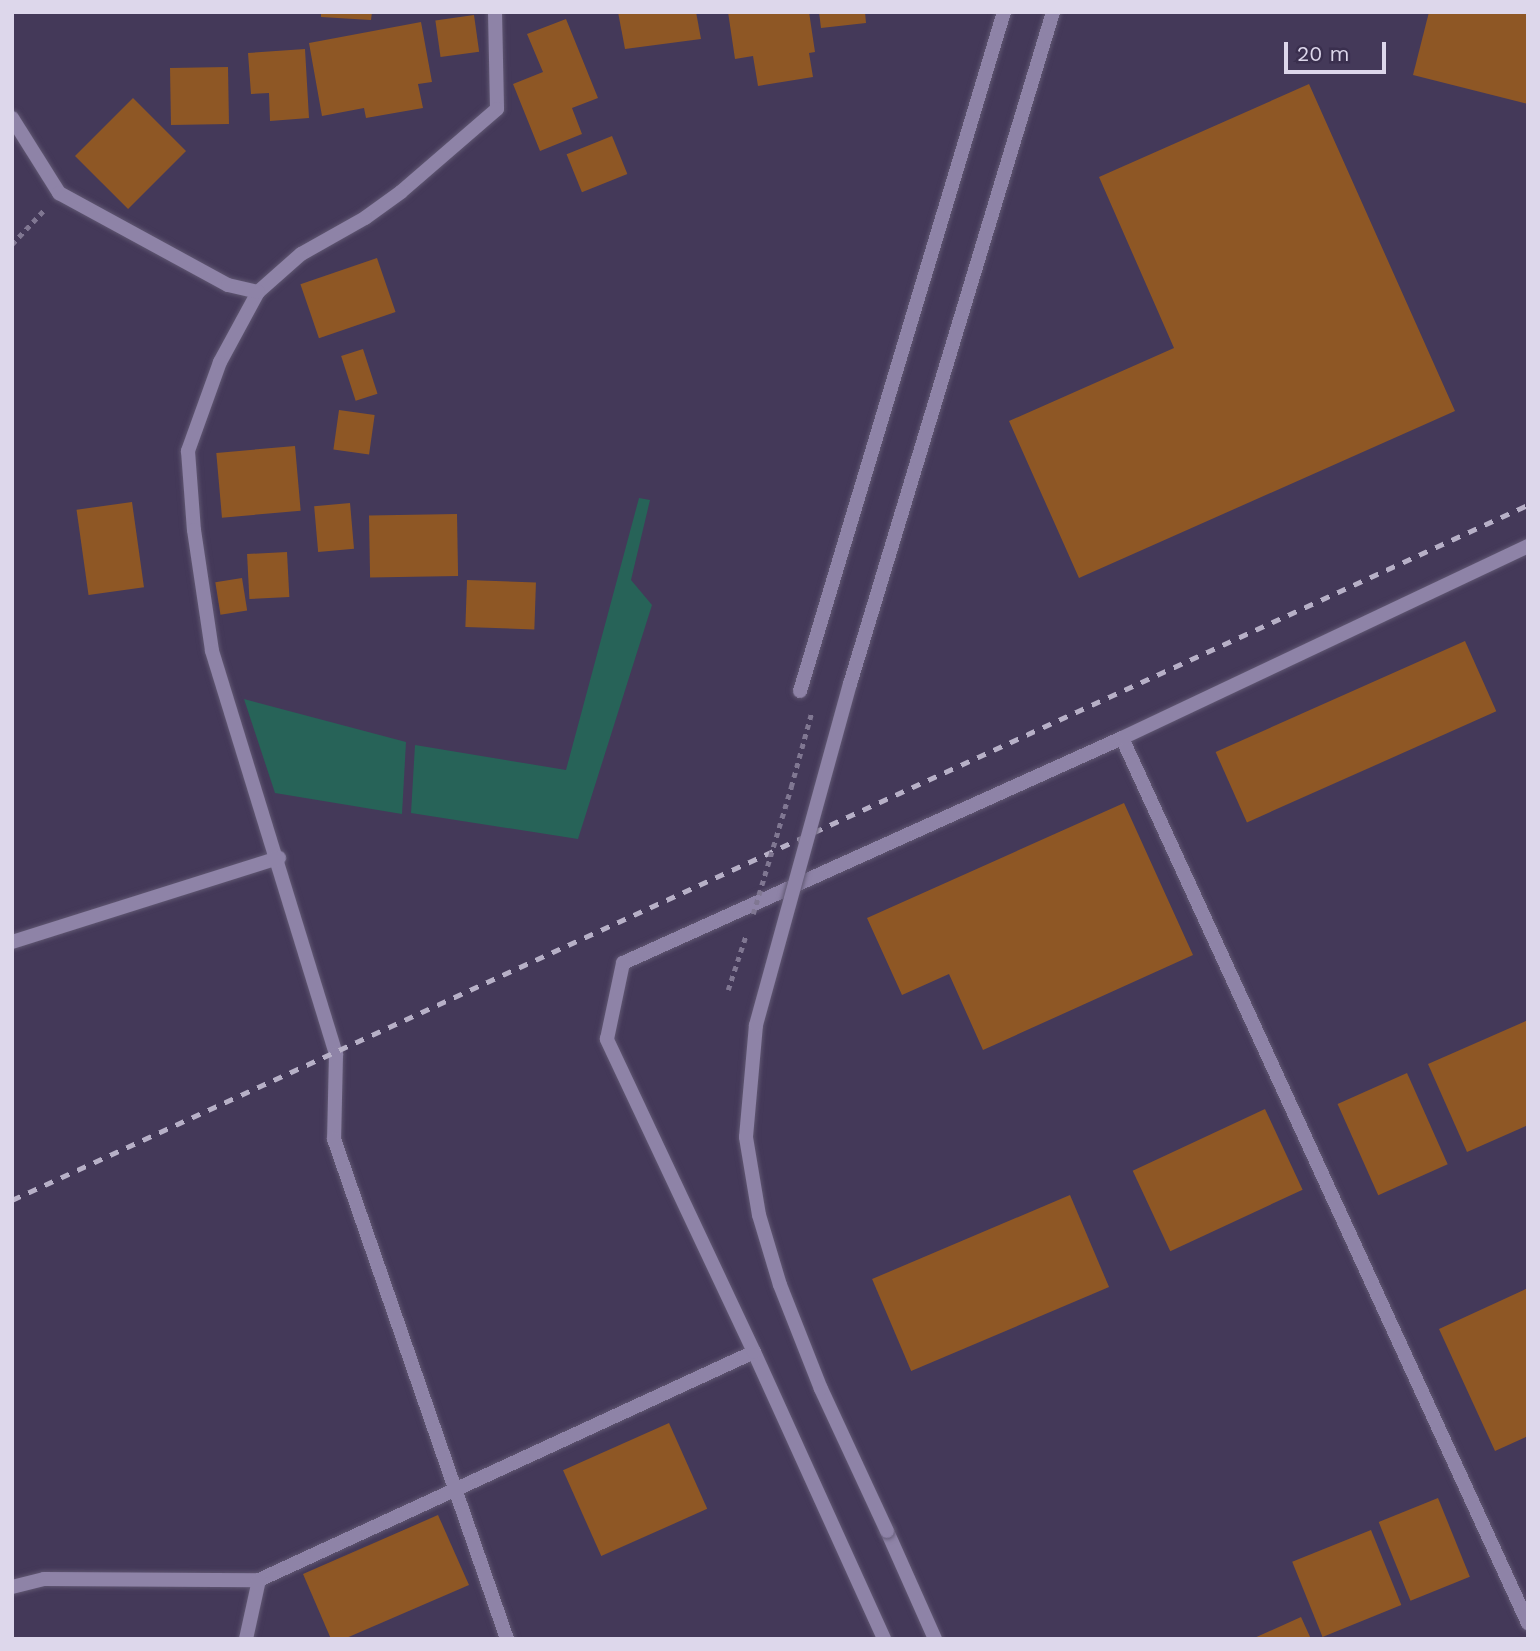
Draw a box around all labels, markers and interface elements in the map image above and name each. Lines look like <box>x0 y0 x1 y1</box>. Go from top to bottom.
scale bar <box>1288 28 1390 72</box>
text: 20 m <box>1297 41 1349 66</box>

